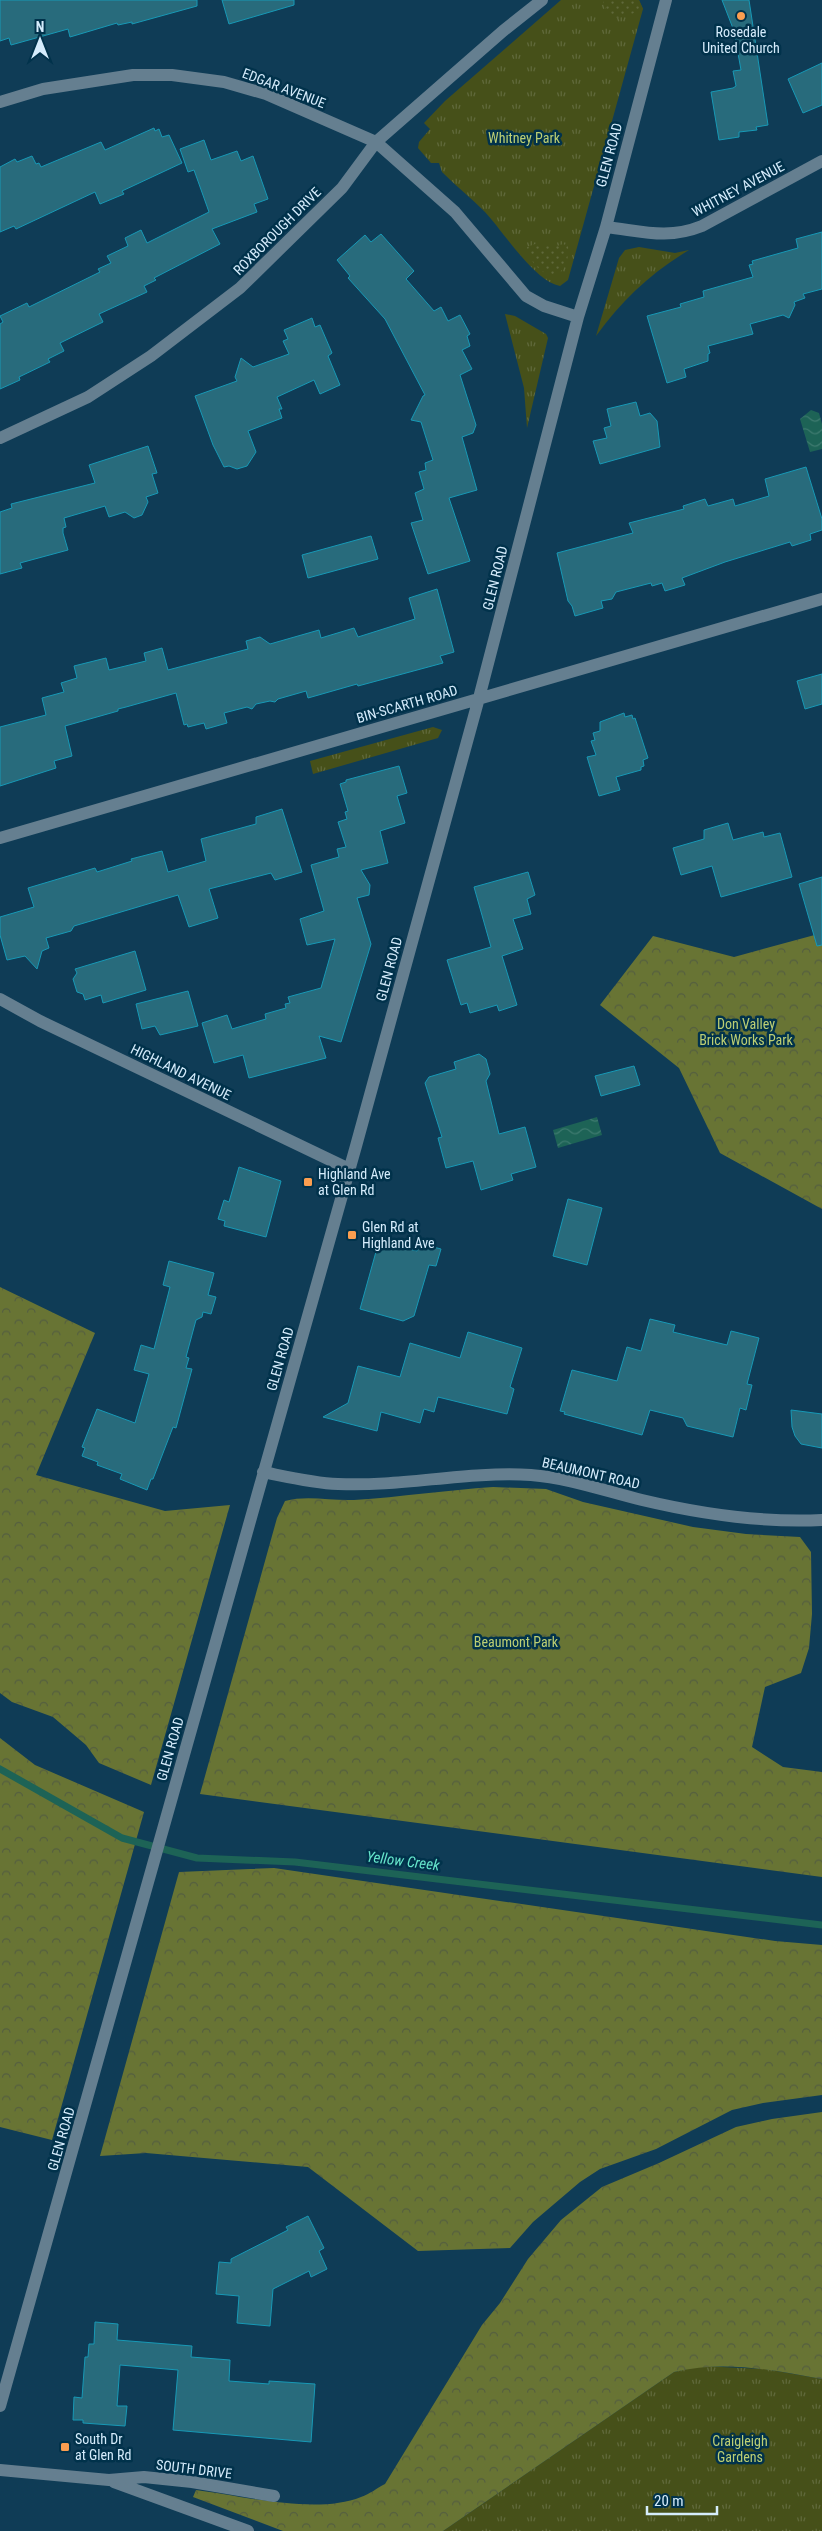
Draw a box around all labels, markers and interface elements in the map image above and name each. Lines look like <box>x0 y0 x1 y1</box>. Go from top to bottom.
marker: Rosedale United Church <box>735 10 747 22</box>
north arrow <box>15 15 65 65</box>
text: N <box>36 19 44 35</box>
place label: Rosedale United Church <box>702 24 780 56</box>
street label: EDGAR AVENUE <box>240 65 328 111</box>
street label: GLEN ROAD <box>593 121 625 189</box>
park label: Whitney Park <box>488 130 561 146</box>
street label: WHITNEY AVENUE <box>689 158 787 220</box>
street label: ROXBOROUGH DRIVE <box>230 184 324 278</box>
street label: GLEN ROAD <box>479 544 511 612</box>
street label: BIN-SCARTH ROAD <box>355 682 459 726</box>
street label: GLEN ROAD <box>373 935 405 1003</box>
park label: Don Valley Brick Works Park <box>699 1016 794 1048</box>
street label: HIGHLAND AVENUE <box>128 1041 234 1103</box>
place label: Highland Ave at Glen Rd <box>318 1166 391 1198</box>
marker: Highland Ave at Glen Rd <box>302 1176 314 1188</box>
place label: Glen Rd at Highland Ave <box>362 1219 435 1251</box>
marker: Glen Rd at Highland Ave <box>346 1229 358 1241</box>
street label: GLEN ROAD <box>263 1325 297 1393</box>
street label: BEAUMONT ROAD <box>541 1454 641 1492</box>
park label: Beaumont Park <box>474 1634 559 1650</box>
street label: GLEN ROAD <box>153 1715 187 1783</box>
water label: Yellow Creek <box>365 1848 441 1874</box>
street label: GLEN ROAD <box>44 2105 78 2173</box>
place label: South Dr at Glen Rd <box>75 2431 131 2463</box>
park label: Craigleigh Gardens <box>712 2433 768 2465</box>
marker: South Dr at Glen Rd <box>59 2441 71 2453</box>
street label: SOUTH DRIVE <box>155 2456 233 2482</box>
scale bar <box>647 2484 717 2516</box>
text: 20 m <box>654 2492 684 2510</box>

